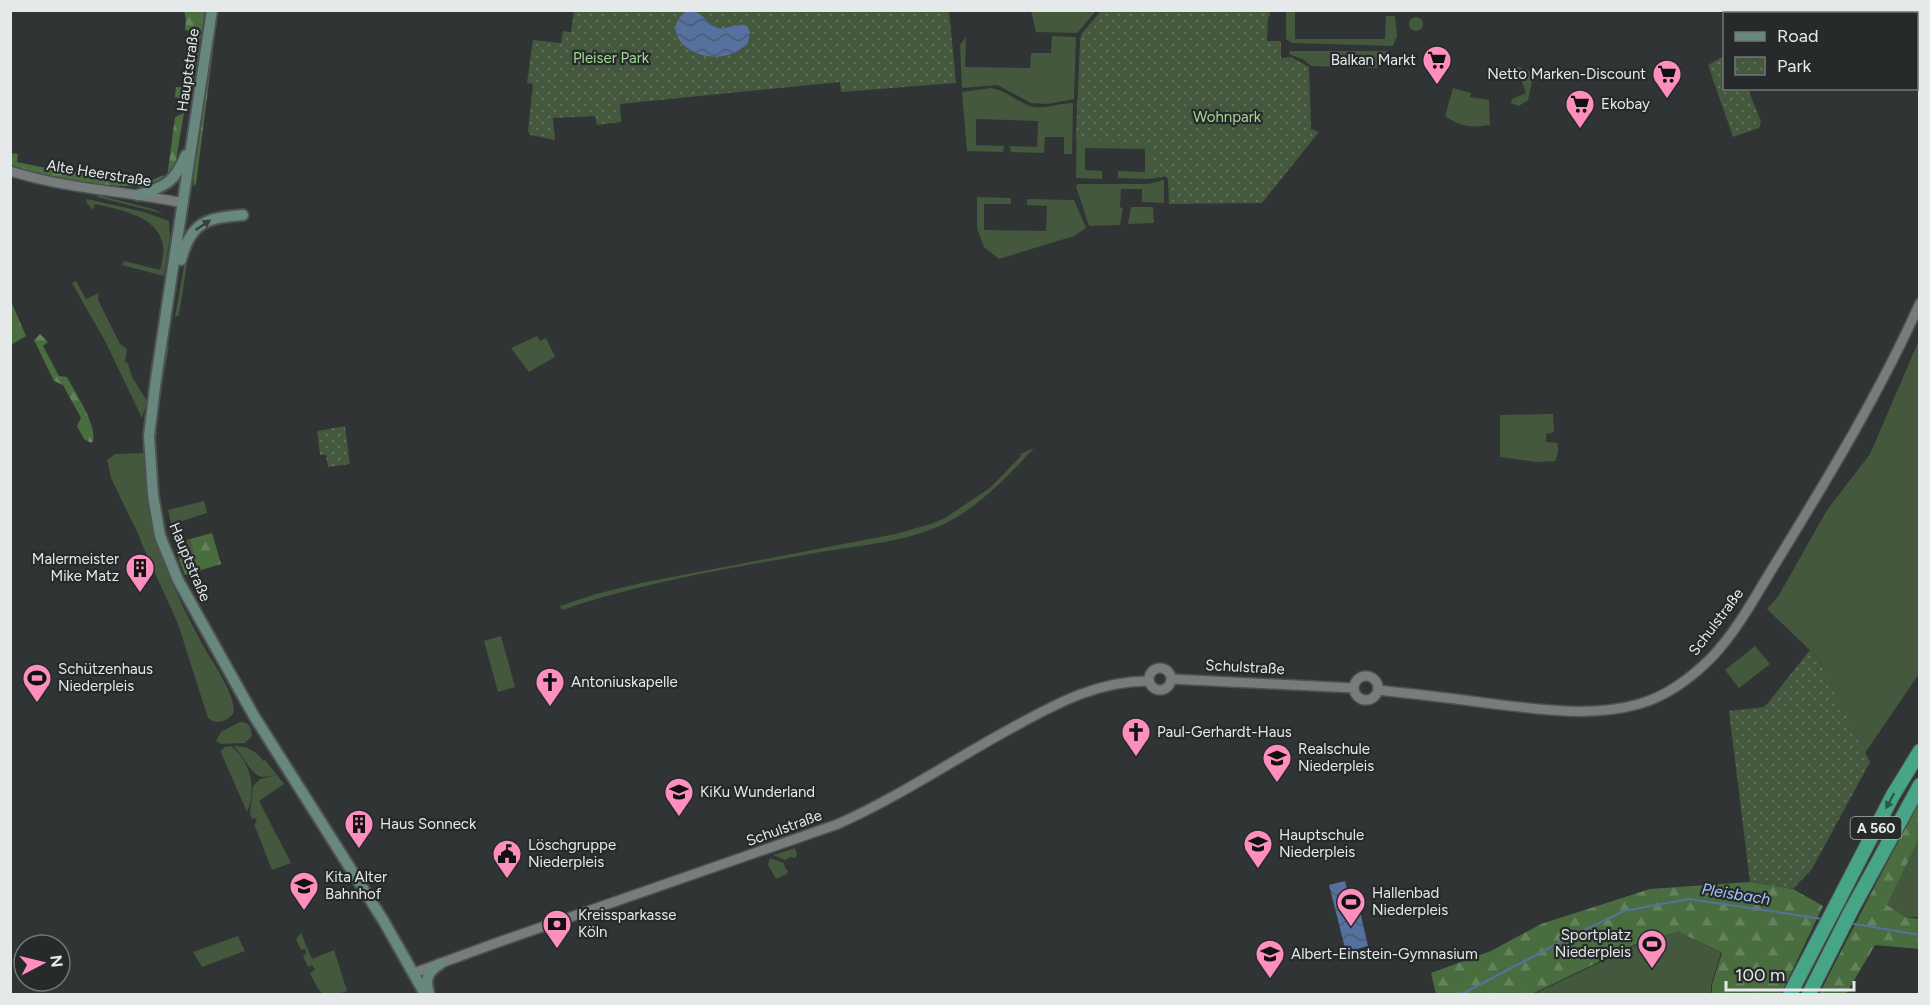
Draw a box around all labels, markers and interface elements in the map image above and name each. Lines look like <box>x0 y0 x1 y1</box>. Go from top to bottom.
legend <box>1723 12 1918 90</box>
text: Road <box>1777 25 1818 47</box>
street label: Hauptstraße <box>173 27 203 113</box>
supermarket icon: Balkan Markt <box>1421 44 1453 86</box>
park label: Pleiser Park <box>573 49 650 67</box>
place label: Balkan Markt <box>1331 51 1416 69</box>
text: Park <box>1777 55 1812 77</box>
supermarket icon: Netto Marken-Discount <box>1651 58 1683 100</box>
place label: Netto Marken-Discount <box>1487 65 1646 83</box>
supermarket icon: Ekobay <box>1564 88 1596 130</box>
place label: Ekobay <box>1601 95 1650 113</box>
park label: Wohnpark <box>1193 108 1262 126</box>
street label: Alte Heerstraße <box>45 156 153 190</box>
one-way arrow <box>194 219 211 230</box>
street label: Hauptstraße <box>165 520 215 604</box>
place label: Malermeister Mike Matz <box>32 550 119 585</box>
building icon: Malermeister Mike Matz <box>124 552 156 594</box>
street label: Schulstraße <box>1685 585 1747 659</box>
street label: Schulstraße <box>1205 656 1285 678</box>
place label: Schützenhaus Niederpleis <box>58 660 153 695</box>
sports icon: Schützenhaus Niederpleis <box>21 662 53 704</box>
church icon: Antoniuskapelle <box>534 666 566 708</box>
place label: Antoniuskapelle <box>571 673 678 691</box>
church icon: Paul-Gerhardt-Haus <box>1120 716 1152 758</box>
place label: Paul-Gerhardt-Haus <box>1157 723 1292 741</box>
place label: Realschule Niederpleis <box>1298 740 1374 775</box>
school or university icon: Realschule Niederpleis <box>1261 742 1293 784</box>
school or university icon: KiKu Wunderland <box>663 776 695 818</box>
place label: KiKu Wunderland <box>700 783 815 801</box>
one-way arrow <box>1885 793 1895 810</box>
street label: Schulstraße <box>744 806 824 850</box>
building icon: Haus Sonneck <box>343 808 375 850</box>
place label: Haus Sonneck <box>380 815 477 833</box>
road number: A 560 <box>1850 817 1902 839</box>
place label: Hauptschule Niederpleis <box>1279 826 1364 861</box>
school or university icon: Hauptschule Niederpleis <box>1242 828 1274 870</box>
place label: Löschgruppe Niederpleis <box>528 836 616 871</box>
public building icon: Löschgruppe Niederpleis <box>491 838 523 880</box>
place label: Kita Alter Bahnhof <box>325 868 387 903</box>
school or university icon: Kita Alter Bahnhof <box>288 870 320 912</box>
water label: Pleisbach <box>1700 879 1772 909</box>
place label: Hallenbad Niederpleis <box>1372 884 1448 919</box>
sports icon: Hallenbad Niederpleis <box>1335 886 1367 928</box>
place label: Kreissparkasse Köln <box>578 906 676 941</box>
bank icon: Kreissparkasse Köln <box>541 908 573 950</box>
place label: Sportplatz Niederpleis <box>1555 926 1631 961</box>
sports icon: Sportplatz Niederpleis <box>1636 928 1668 970</box>
north arrow <box>12 933 72 993</box>
school or university icon: Albert-Einstein-Gymnasium <box>1254 938 1286 980</box>
place label: Albert-Einstein-Gymnasium <box>1291 945 1478 963</box>
text: N <box>46 954 67 969</box>
scale bar <box>1726 954 1854 992</box>
text: 100 m <box>1735 964 1785 986</box>

